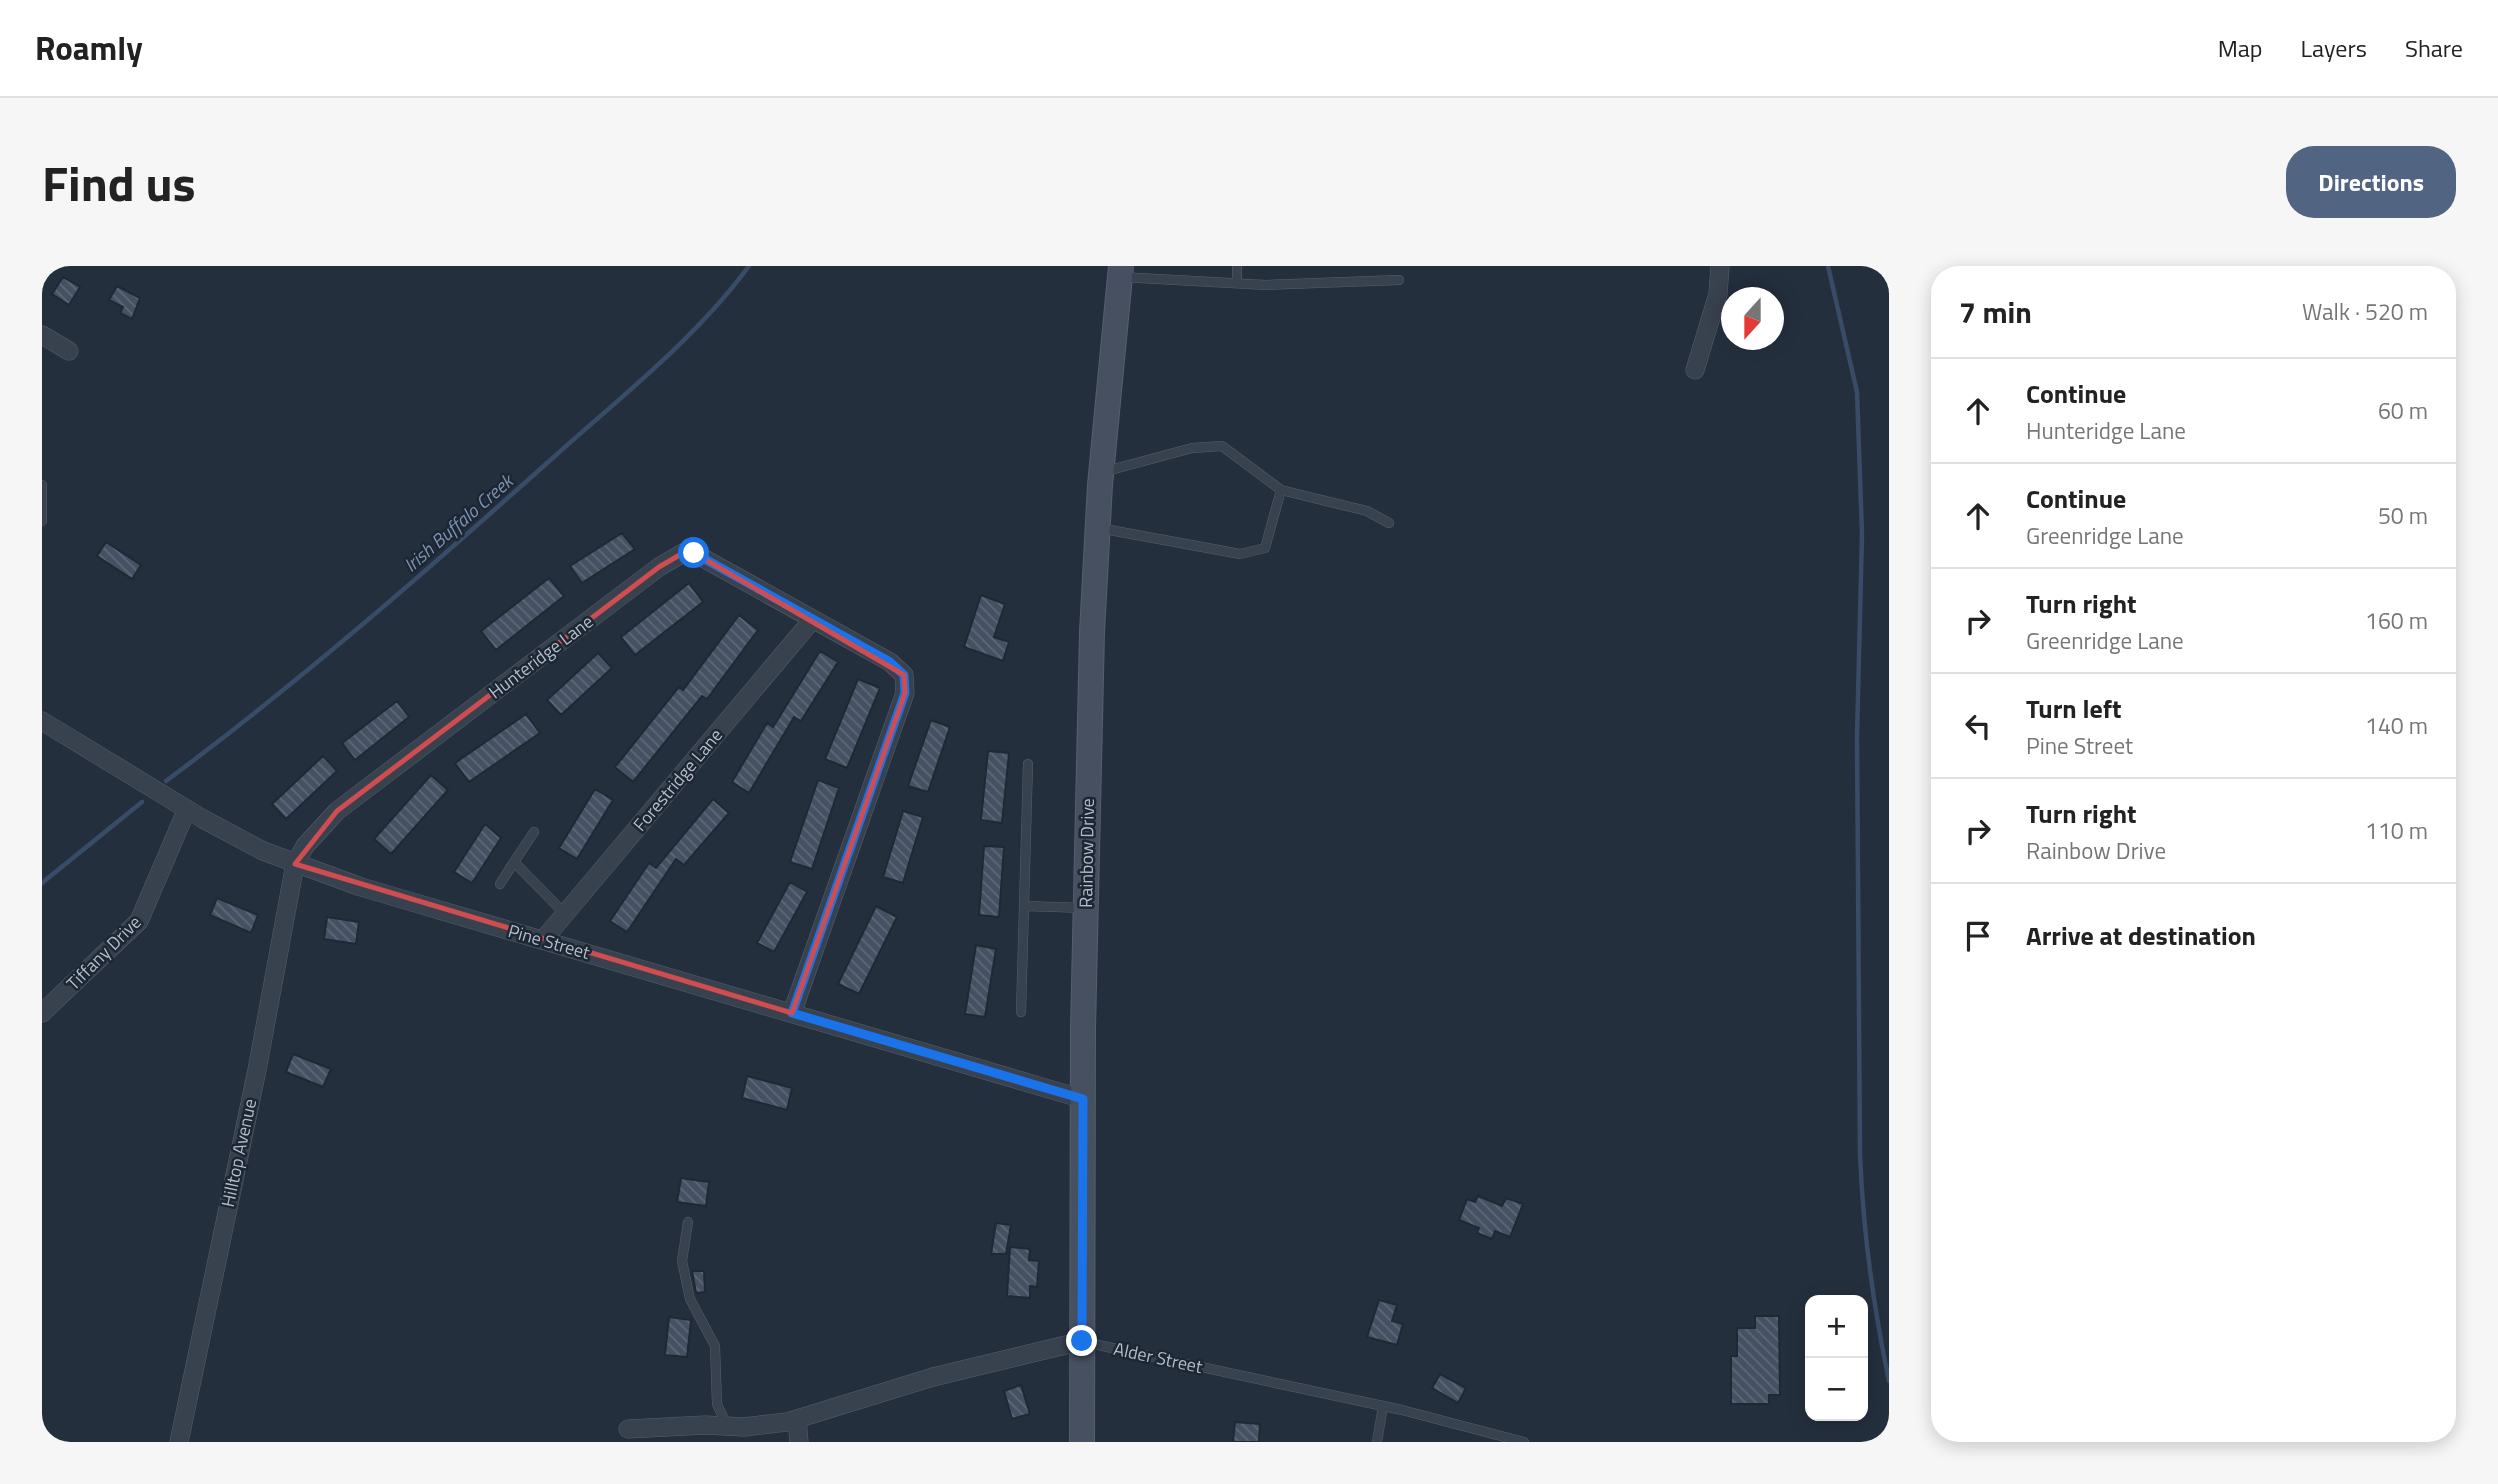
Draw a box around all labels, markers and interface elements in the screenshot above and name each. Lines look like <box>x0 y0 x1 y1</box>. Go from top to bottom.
text: Roamly <box>35 23 143 73</box>
text: Map <box>2218 30 2263 66</box>
text: Layers <box>2301 30 2367 66</box>
text: Share <box>2405 30 2463 66</box>
text: Find us <box>42 145 196 220</box>
button: Directions <box>2286 146 2456 218</box>
north arrow <box>1721 287 1784 350</box>
text: 7 min <box>1959 289 2032 335</box>
text: Walk · 520 m <box>2302 294 2428 329</box>
text: Continue <box>2026 374 2126 413</box>
icon: ahead <box>1959 392 1997 430</box>
text: 60 m <box>2378 393 2428 428</box>
text: Hunteridge Lane <box>2026 413 2186 448</box>
water label: Irish Buffalo Creek <box>397 465 521 578</box>
text: Continue <box>2026 479 2126 518</box>
icon: ahead <box>1959 497 1997 535</box>
text: 50 m <box>2378 498 2428 533</box>
text: Greenridge Lane <box>2026 518 2184 553</box>
route start <box>678 537 709 568</box>
text: Turn right <box>2026 584 2137 623</box>
icon: right <box>1959 602 1997 640</box>
text: 160 m <box>2365 603 2428 638</box>
street label: Hunteridge Lane <box>483 608 599 705</box>
text: Greenridge Lane <box>2026 623 2184 658</box>
text: Turn left <box>2026 689 2121 728</box>
icon: left <box>1959 707 1997 745</box>
text: 140 m <box>2365 708 2428 743</box>
street label: Forestridge Lane <box>626 722 729 837</box>
text: Pine Street <box>2026 728 2133 763</box>
text: Turn right <box>2026 794 2137 833</box>
street label: Rainbow Drive <box>1072 798 1101 908</box>
icon: right <box>1959 812 1997 850</box>
text: 110 m <box>2365 813 2428 848</box>
text: Rainbow Drive <box>2026 833 2166 868</box>
street label: Tiffany Drive <box>60 909 147 996</box>
text: Arrive at destination <box>2026 916 2256 955</box>
street label: Pine Street <box>505 917 594 966</box>
icon: arrive <box>1959 917 1997 955</box>
street label: Hilltop Avenue <box>214 1096 263 1209</box>
map controls <box>1805 1295 1868 1421</box>
button: + <box>1805 1295 1868 1358</box>
route end <box>1066 1325 1097 1356</box>
street label: Alder Street <box>1111 1335 1206 1380</box>
button: − <box>1805 1358 1868 1421</box>

